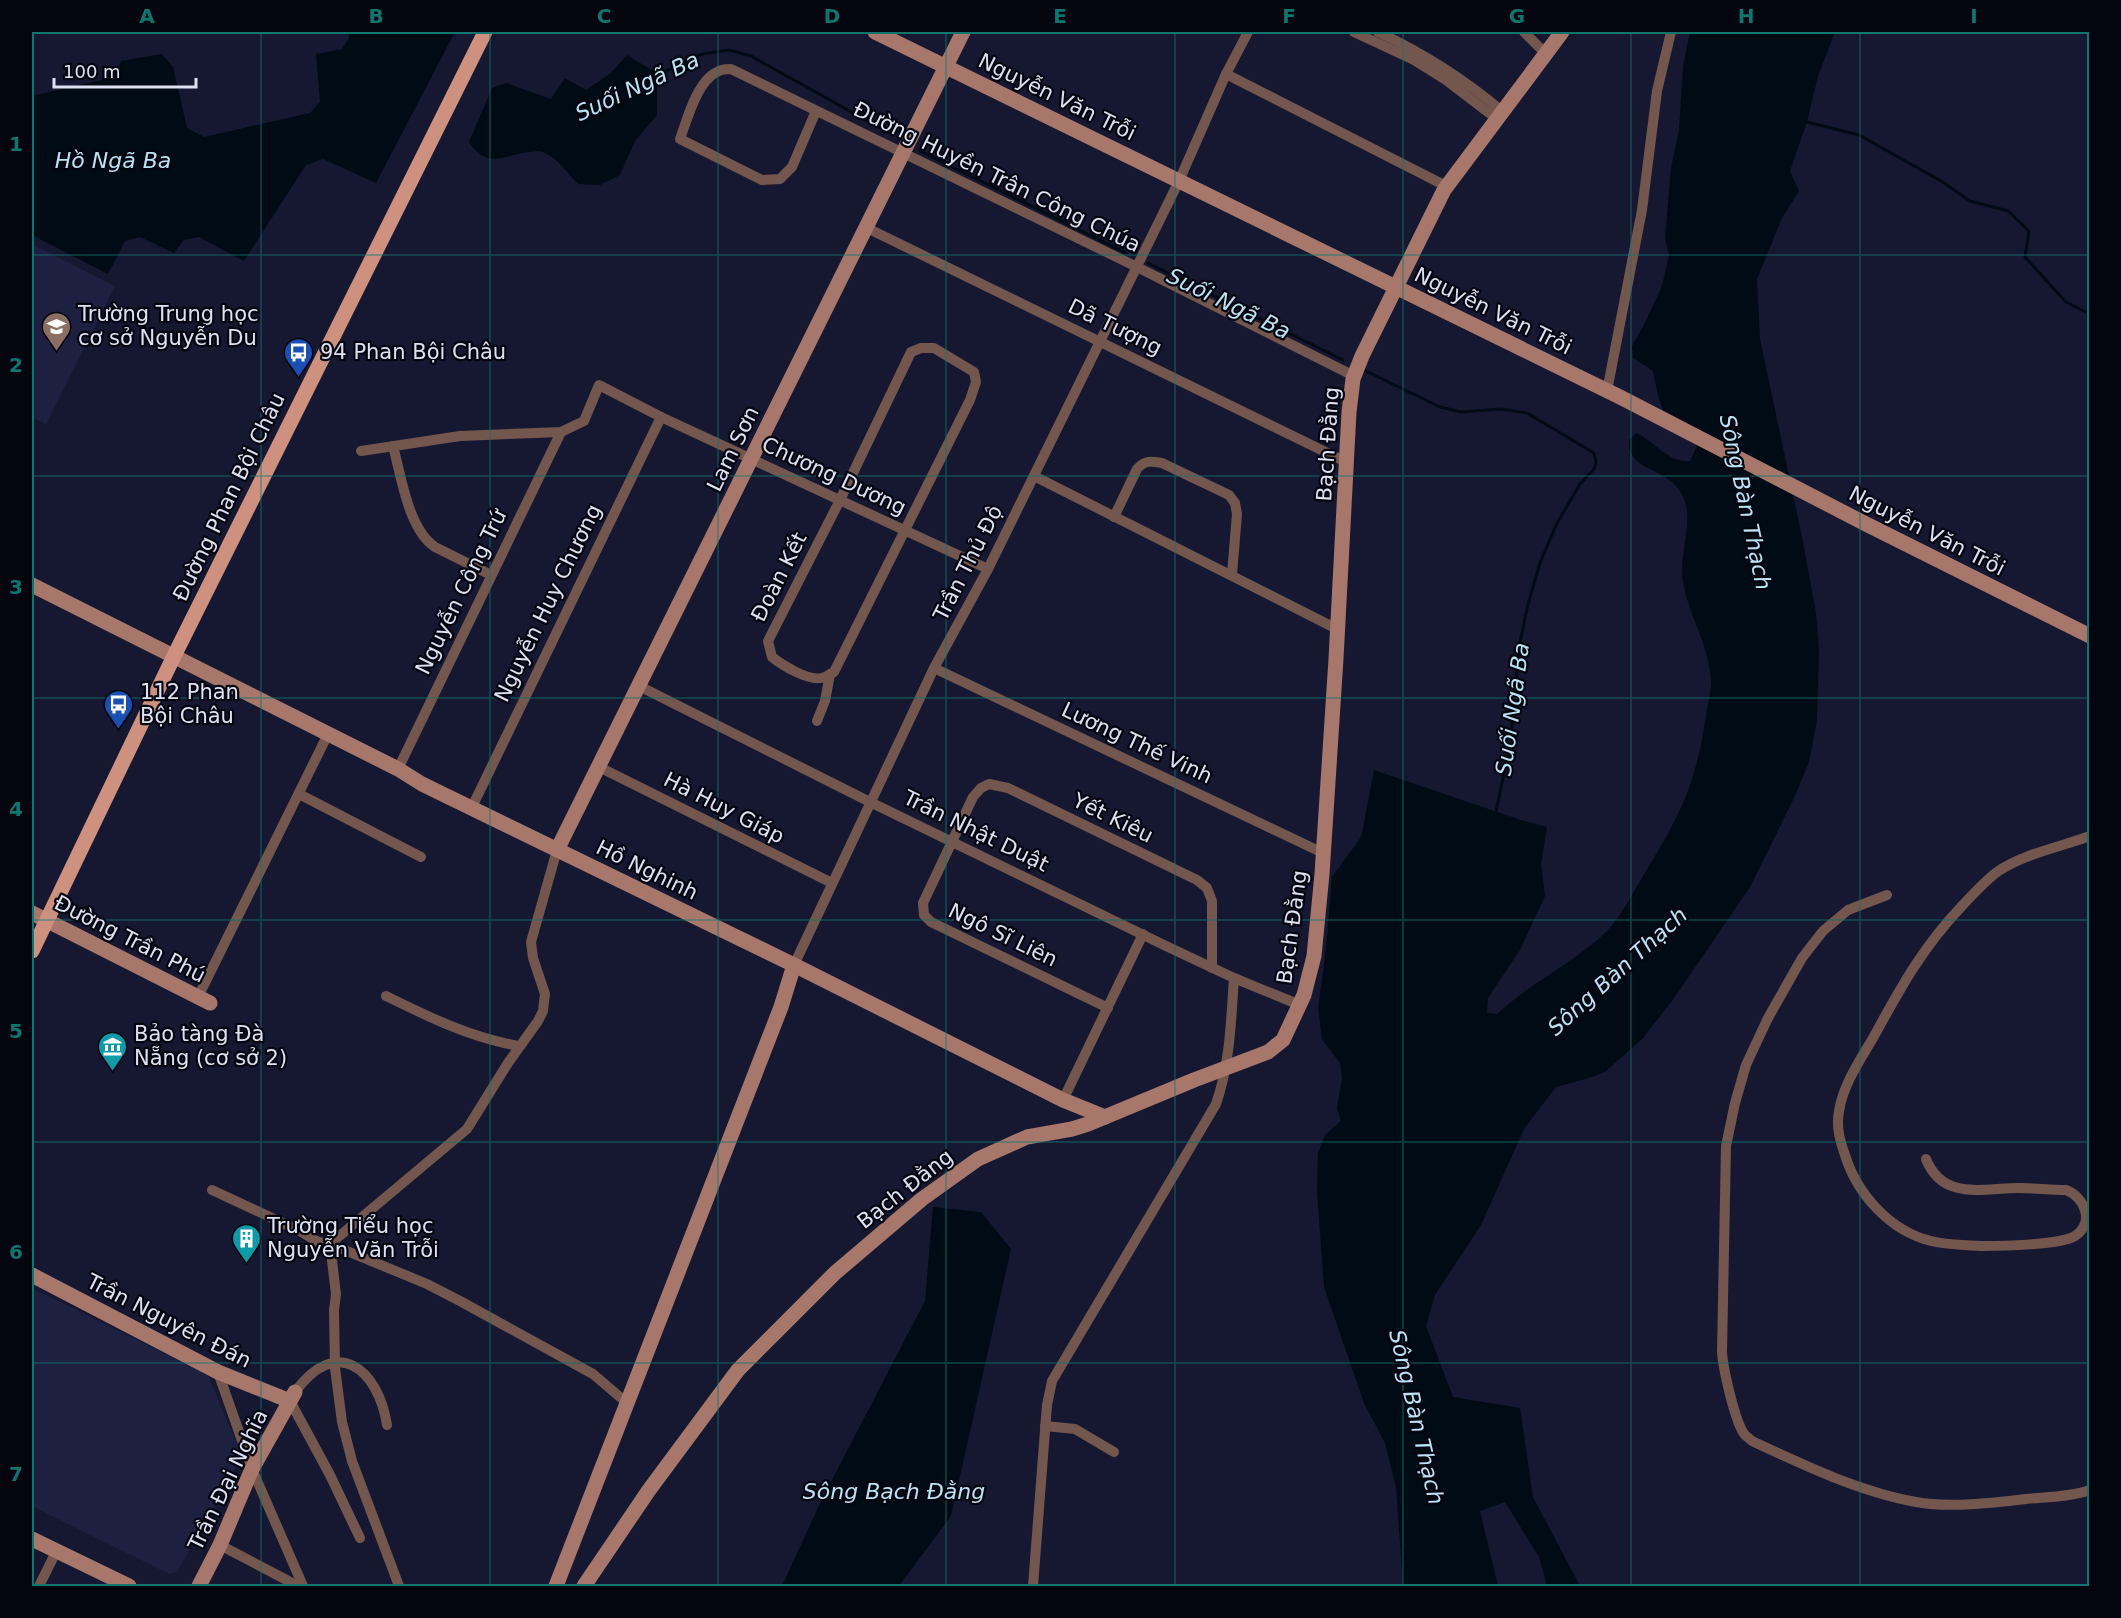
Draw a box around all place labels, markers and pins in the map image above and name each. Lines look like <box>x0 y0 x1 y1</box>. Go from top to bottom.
place label: Trường Trung học cơ sở Nguyễn Du <box>77 302 259 350</box>
school or university icon: Trường Trung học cơ sở Nguyễn Du <box>41 310 73 352</box>
bus stop icon: 94 Phan Bội Châu <box>283 336 315 378</box>
place label: 94 Phan Bội Châu <box>320 340 506 364</box>
place label: 112 Phan Bội Châu <box>140 680 239 728</box>
bus stop icon: 112 Phan Bội Châu <box>103 688 135 730</box>
place label: Bảo tàng Đà Nẵng (cơ sở 2) <box>134 1022 287 1070</box>
museum icon: Bảo tàng Đà Nẵng (cơ sở 2) <box>97 1030 129 1072</box>
place label: Trường Tiểu học Nguyễn Văn Trỗi <box>266 1214 439 1262</box>
building icon: Trường Tiểu học Nguyễn Văn Trỗi <box>230 1222 262 1264</box>

